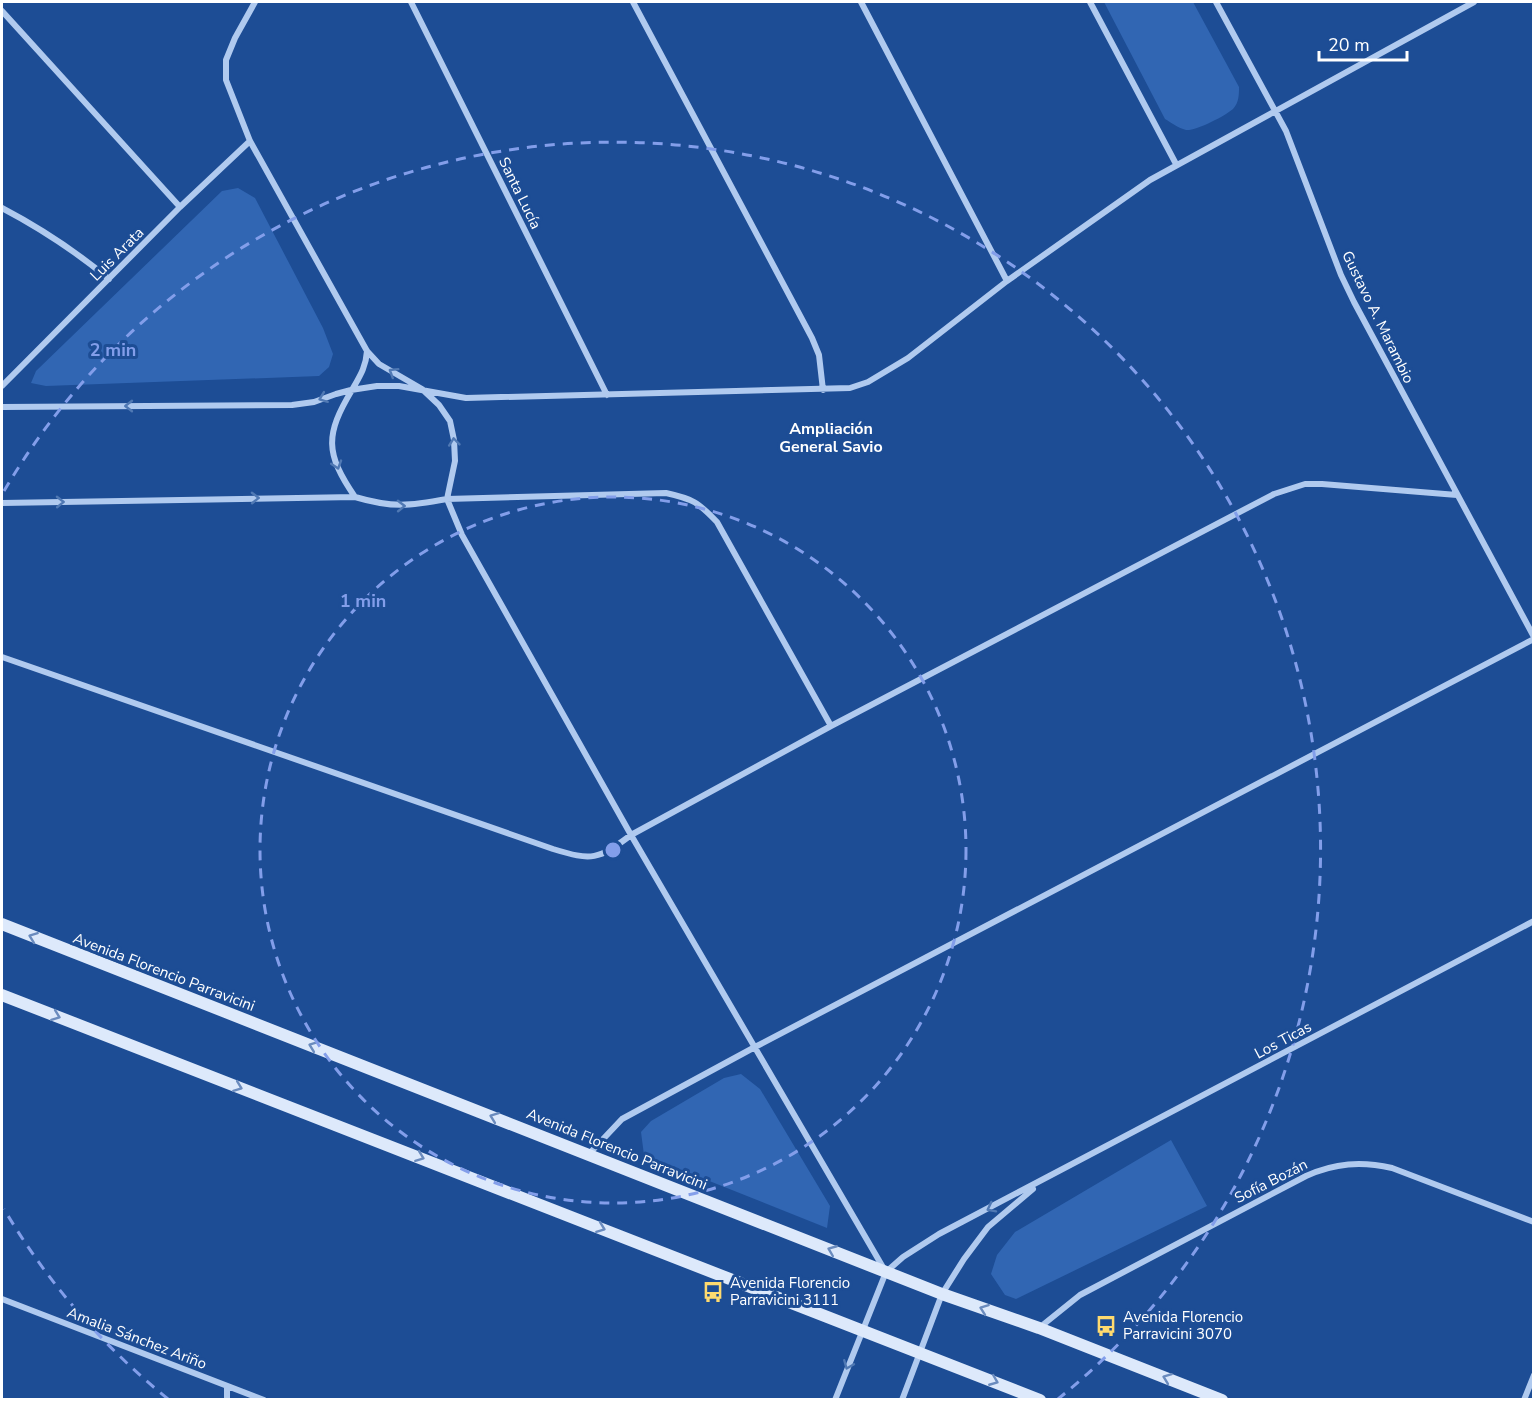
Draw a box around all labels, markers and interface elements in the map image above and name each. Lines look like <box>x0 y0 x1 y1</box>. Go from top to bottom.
scale bar <box>1319 24 1408 62</box>
text: 20 m <box>1328 33 1370 57</box>
street label: Santa Lucía <box>494 154 546 232</box>
street label: Luis Arata <box>86 223 148 285</box>
street label: Gustavo A. Marambio <box>1337 247 1419 387</box>
text: 2 min <box>90 338 136 362</box>
one-way arrow <box>389 368 399 380</box>
one-way arrow <box>319 391 330 403</box>
one-way arrow <box>125 400 134 412</box>
district label: Ampliación General Savio <box>779 418 883 458</box>
one-way arrow <box>448 437 460 446</box>
one-way arrow <box>330 459 342 469</box>
one-way arrow <box>250 492 259 504</box>
one-way arrow <box>55 495 64 508</box>
one-way arrow <box>396 499 405 512</box>
text: 1 min <box>340 589 386 613</box>
centre of rings <box>603 840 623 860</box>
street label: Avenida Florencio Parravicini <box>70 928 258 1016</box>
one-way arrow <box>28 932 39 944</box>
one-way arrow <box>50 1009 61 1021</box>
street label: Los Ticas <box>1251 1017 1315 1063</box>
one-way arrow <box>308 1041 319 1053</box>
one-way arrow <box>232 1080 243 1092</box>
street label: Avenida Florencio Parravicini <box>524 1104 710 1194</box>
one-way arrow <box>489 1112 500 1124</box>
one-way arrow <box>413 1150 424 1162</box>
street label: Sofía Bozán <box>1231 1154 1311 1208</box>
one-way arrow <box>986 1200 997 1212</box>
one-way arrow <box>595 1221 606 1233</box>
one-way arrow <box>827 1245 838 1257</box>
place label: Avenida Florencio Parravicini 3111 <box>730 1273 850 1310</box>
bus stop icon: Avenida Florencio Parravicini 3111 <box>701 1280 725 1304</box>
street label: Amalia Sánchez Ariño <box>64 1302 210 1374</box>
one-way arrow <box>979 1303 990 1316</box>
place label: Avenida Florencio Parravicini 3070 <box>1123 1307 1243 1344</box>
bus stop icon: Avenida Florencio Parravicini 3070 <box>1094 1314 1118 1338</box>
one-way arrow <box>843 1359 856 1369</box>
one-way arrow <box>1163 1373 1174 1385</box>
one-way arrow <box>989 1374 999 1387</box>

